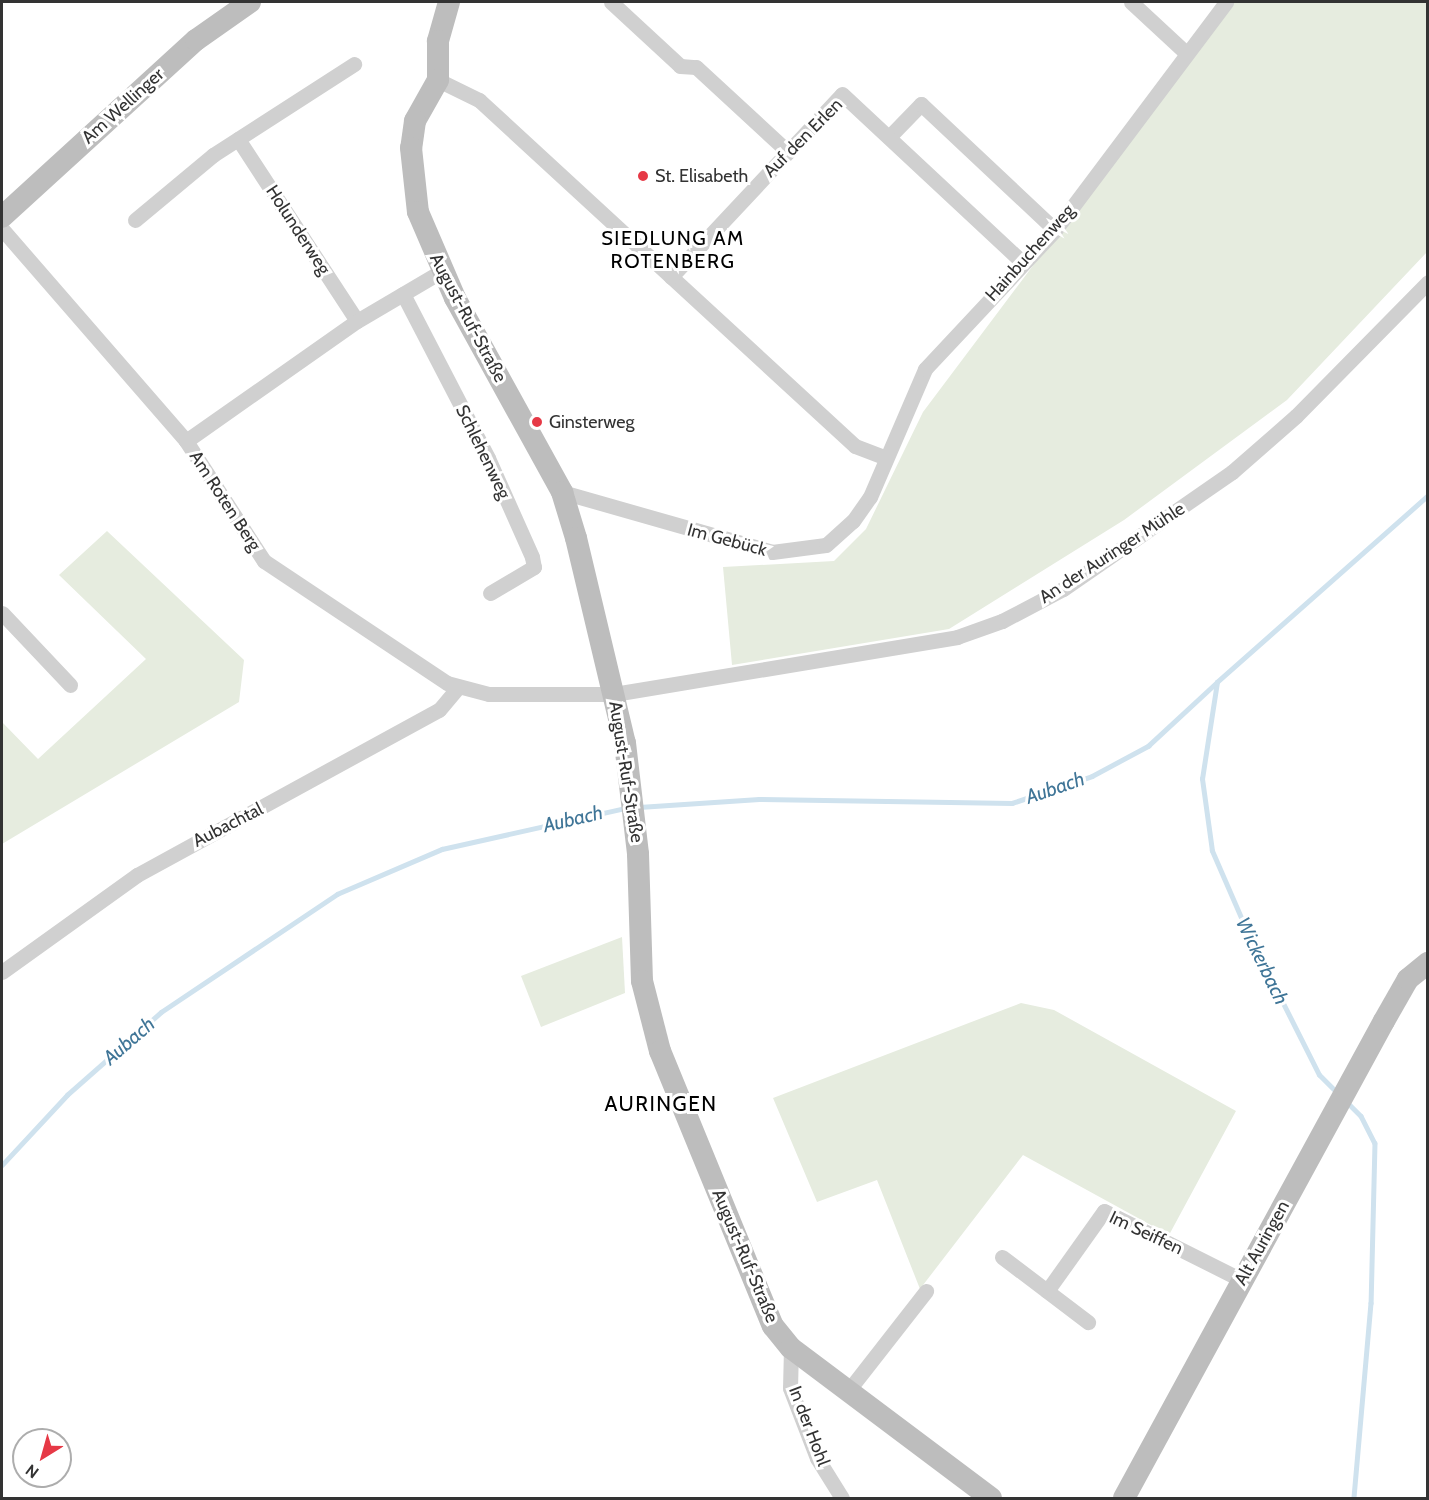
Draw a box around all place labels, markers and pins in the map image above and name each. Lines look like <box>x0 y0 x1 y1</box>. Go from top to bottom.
place label: St. Elisabeth <box>655 165 748 187</box>
marker: St. Elisabeth <box>636 169 650 183</box>
place label: Ginsterweg <box>549 411 634 433</box>
marker: Ginsterweg <box>530 415 544 429</box>

